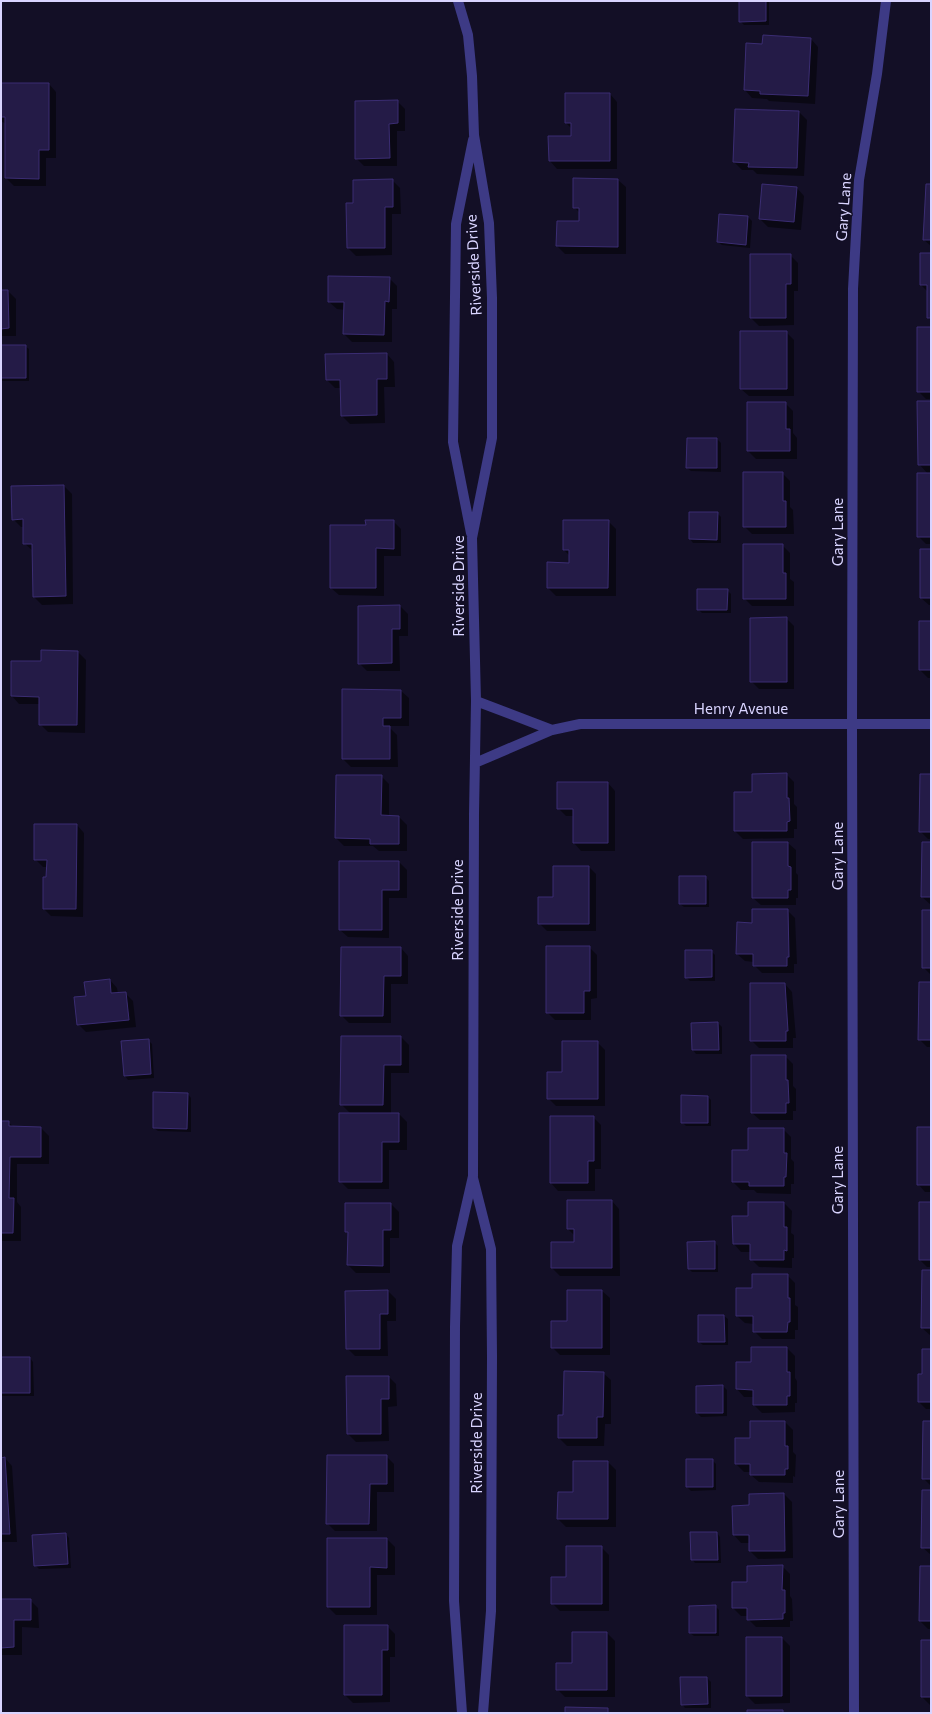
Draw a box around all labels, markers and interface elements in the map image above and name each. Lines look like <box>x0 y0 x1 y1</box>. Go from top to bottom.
street label: Gary Lane <box>832 172 854 242</box>
street label: Riverside Drive <box>461 214 485 316</box>
street label: Gary Lane <box>828 498 846 566</box>
street label: Riverside Drive <box>449 535 467 637</box>
street label: Henry Avenue <box>694 699 788 717</box>
street label: Gary Lane <box>828 822 846 890</box>
street label: Riverside Drive <box>448 859 466 961</box>
street label: Gary Lane <box>828 1146 846 1214</box>
street label: Riverside Drive <box>467 1392 485 1494</box>
street label: Gary Lane <box>829 1470 847 1538</box>

